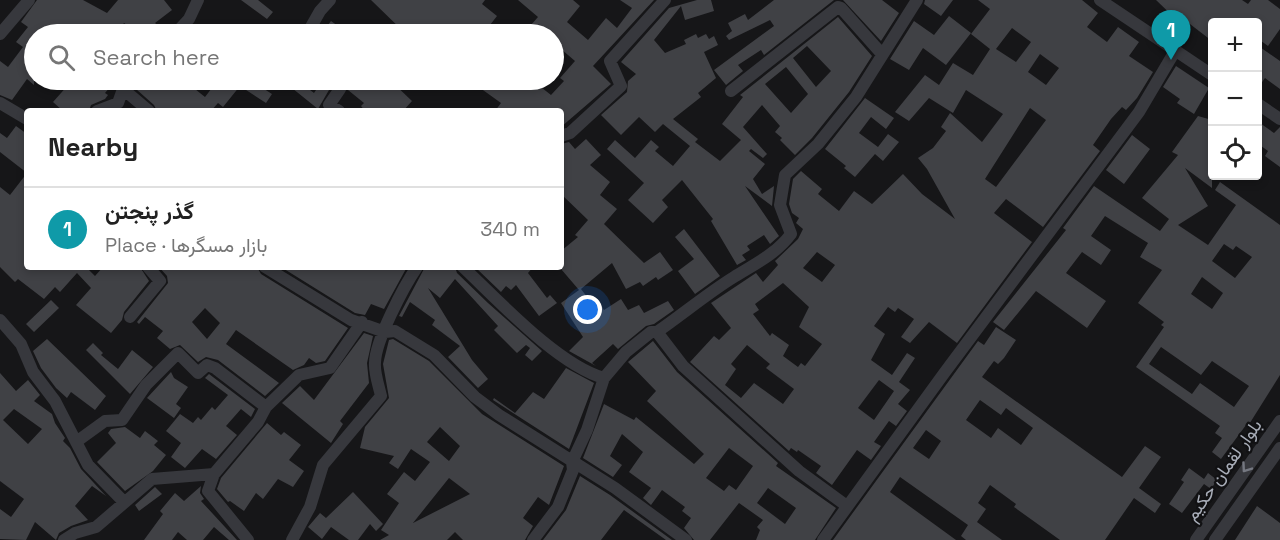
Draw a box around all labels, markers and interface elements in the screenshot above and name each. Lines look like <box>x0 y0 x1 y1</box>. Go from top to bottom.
pin: 1 <box>1152 10 1190 60</box>
map controls <box>1208 18 1262 180</box>
button: + <box>1208 18 1262 72</box>
search box <box>24 24 564 90</box>
icon: search <box>45 41 78 74</box>
text: Search here <box>93 43 220 71</box>
button: − <box>1208 72 1262 126</box>
button: locate <box>1208 126 1262 180</box>
text: Nearby <box>48 130 138 164</box>
text: گذر پنجتن <box>105 197 194 225</box>
text: 1 <box>63 216 72 242</box>
text: 340 m <box>480 216 540 242</box>
text: Place · بازار مسگرها <box>105 232 267 258</box>
your location <box>573 295 602 324</box>
street label: بلوار لقمان حکیم <box>1179 415 1267 526</box>
one-way arrow <box>1242 462 1253 473</box>

